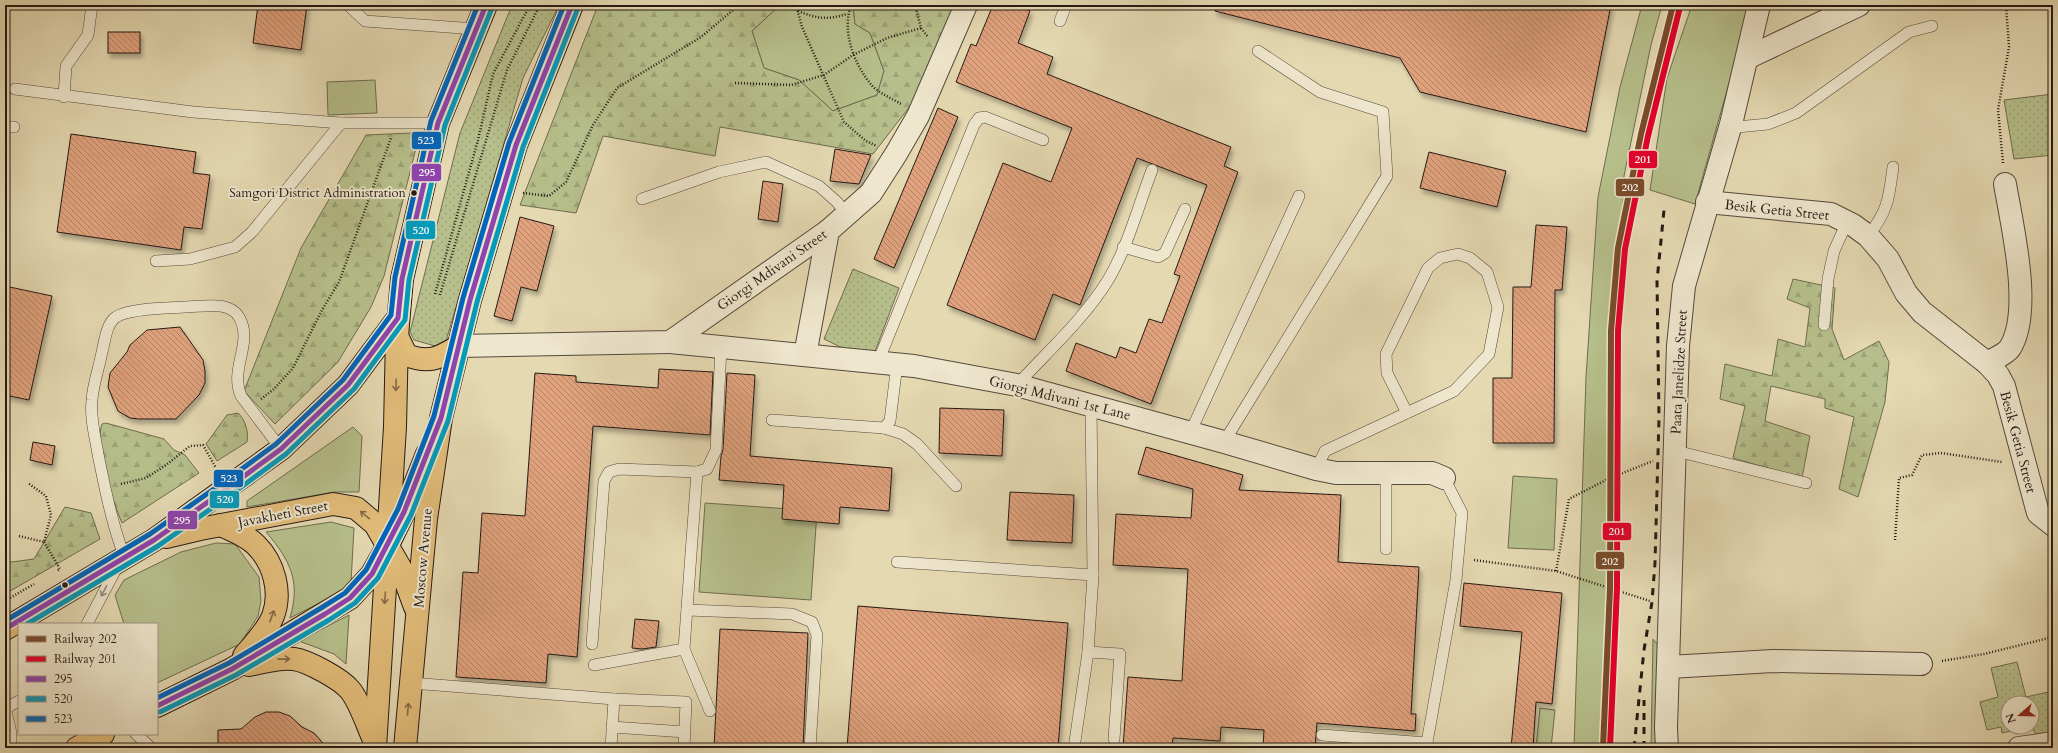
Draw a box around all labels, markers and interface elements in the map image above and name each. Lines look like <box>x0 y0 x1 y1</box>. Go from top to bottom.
line badge: 523 <box>411 131 442 150</box>
text: 523 <box>418 133 435 148</box>
line badge: 201 <box>1628 150 1658 169</box>
text: 201 <box>1635 152 1651 167</box>
line badge: 295 <box>411 163 442 182</box>
text: 295 <box>419 165 436 180</box>
line badge: 202 <box>1615 178 1645 197</box>
text: 202 <box>1622 180 1639 195</box>
place label: Samgori District Administration <box>229 184 407 202</box>
marker: Samgori District Administration <box>409 188 419 198</box>
street label: Besik Getia Street <box>1724 195 1831 225</box>
line badge: 520 <box>405 220 436 240</box>
text: 520 <box>413 223 430 238</box>
street label: Giorgi Mdivani Street <box>713 225 831 315</box>
street label: Paata Janelidze Street <box>1666 309 1692 435</box>
street label: Giorgi Mdivani 1st Lane <box>987 371 1133 425</box>
one-way arrow <box>392 378 400 391</box>
street label: Besik Getia Street <box>1995 389 2041 496</box>
line badge: 523 <box>213 469 244 488</box>
text: 523 <box>221 471 238 486</box>
line badge: 520 <box>209 490 240 509</box>
text: 520 <box>217 492 234 507</box>
street label: Javakheti Street <box>234 496 330 532</box>
street label: Moscow Avenue <box>409 507 437 609</box>
line badge: 295 <box>167 510 198 530</box>
one-way arrow <box>359 510 370 519</box>
text: 295 <box>174 513 191 528</box>
line badge: 201 <box>1602 522 1632 541</box>
text: 201 <box>1609 524 1625 539</box>
line badge: 202 <box>1595 551 1625 570</box>
text: 202 <box>1602 554 1619 569</box>
unlabelled marker <box>60 580 70 590</box>
one-way arrow <box>100 585 107 597</box>
one-way arrow <box>381 591 388 604</box>
one-way arrow <box>269 609 276 622</box>
legend <box>18 623 158 735</box>
text: Railway 202 <box>54 631 117 647</box>
text: Railway 201 <box>54 651 117 667</box>
one-way arrow <box>277 655 290 663</box>
text: 295 <box>54 671 72 687</box>
text: 520 <box>54 691 72 707</box>
north arrow <box>2000 695 2040 735</box>
one-way arrow <box>405 703 412 716</box>
text: 523 <box>54 711 72 727</box>
text: N <box>2002 711 2020 725</box>

